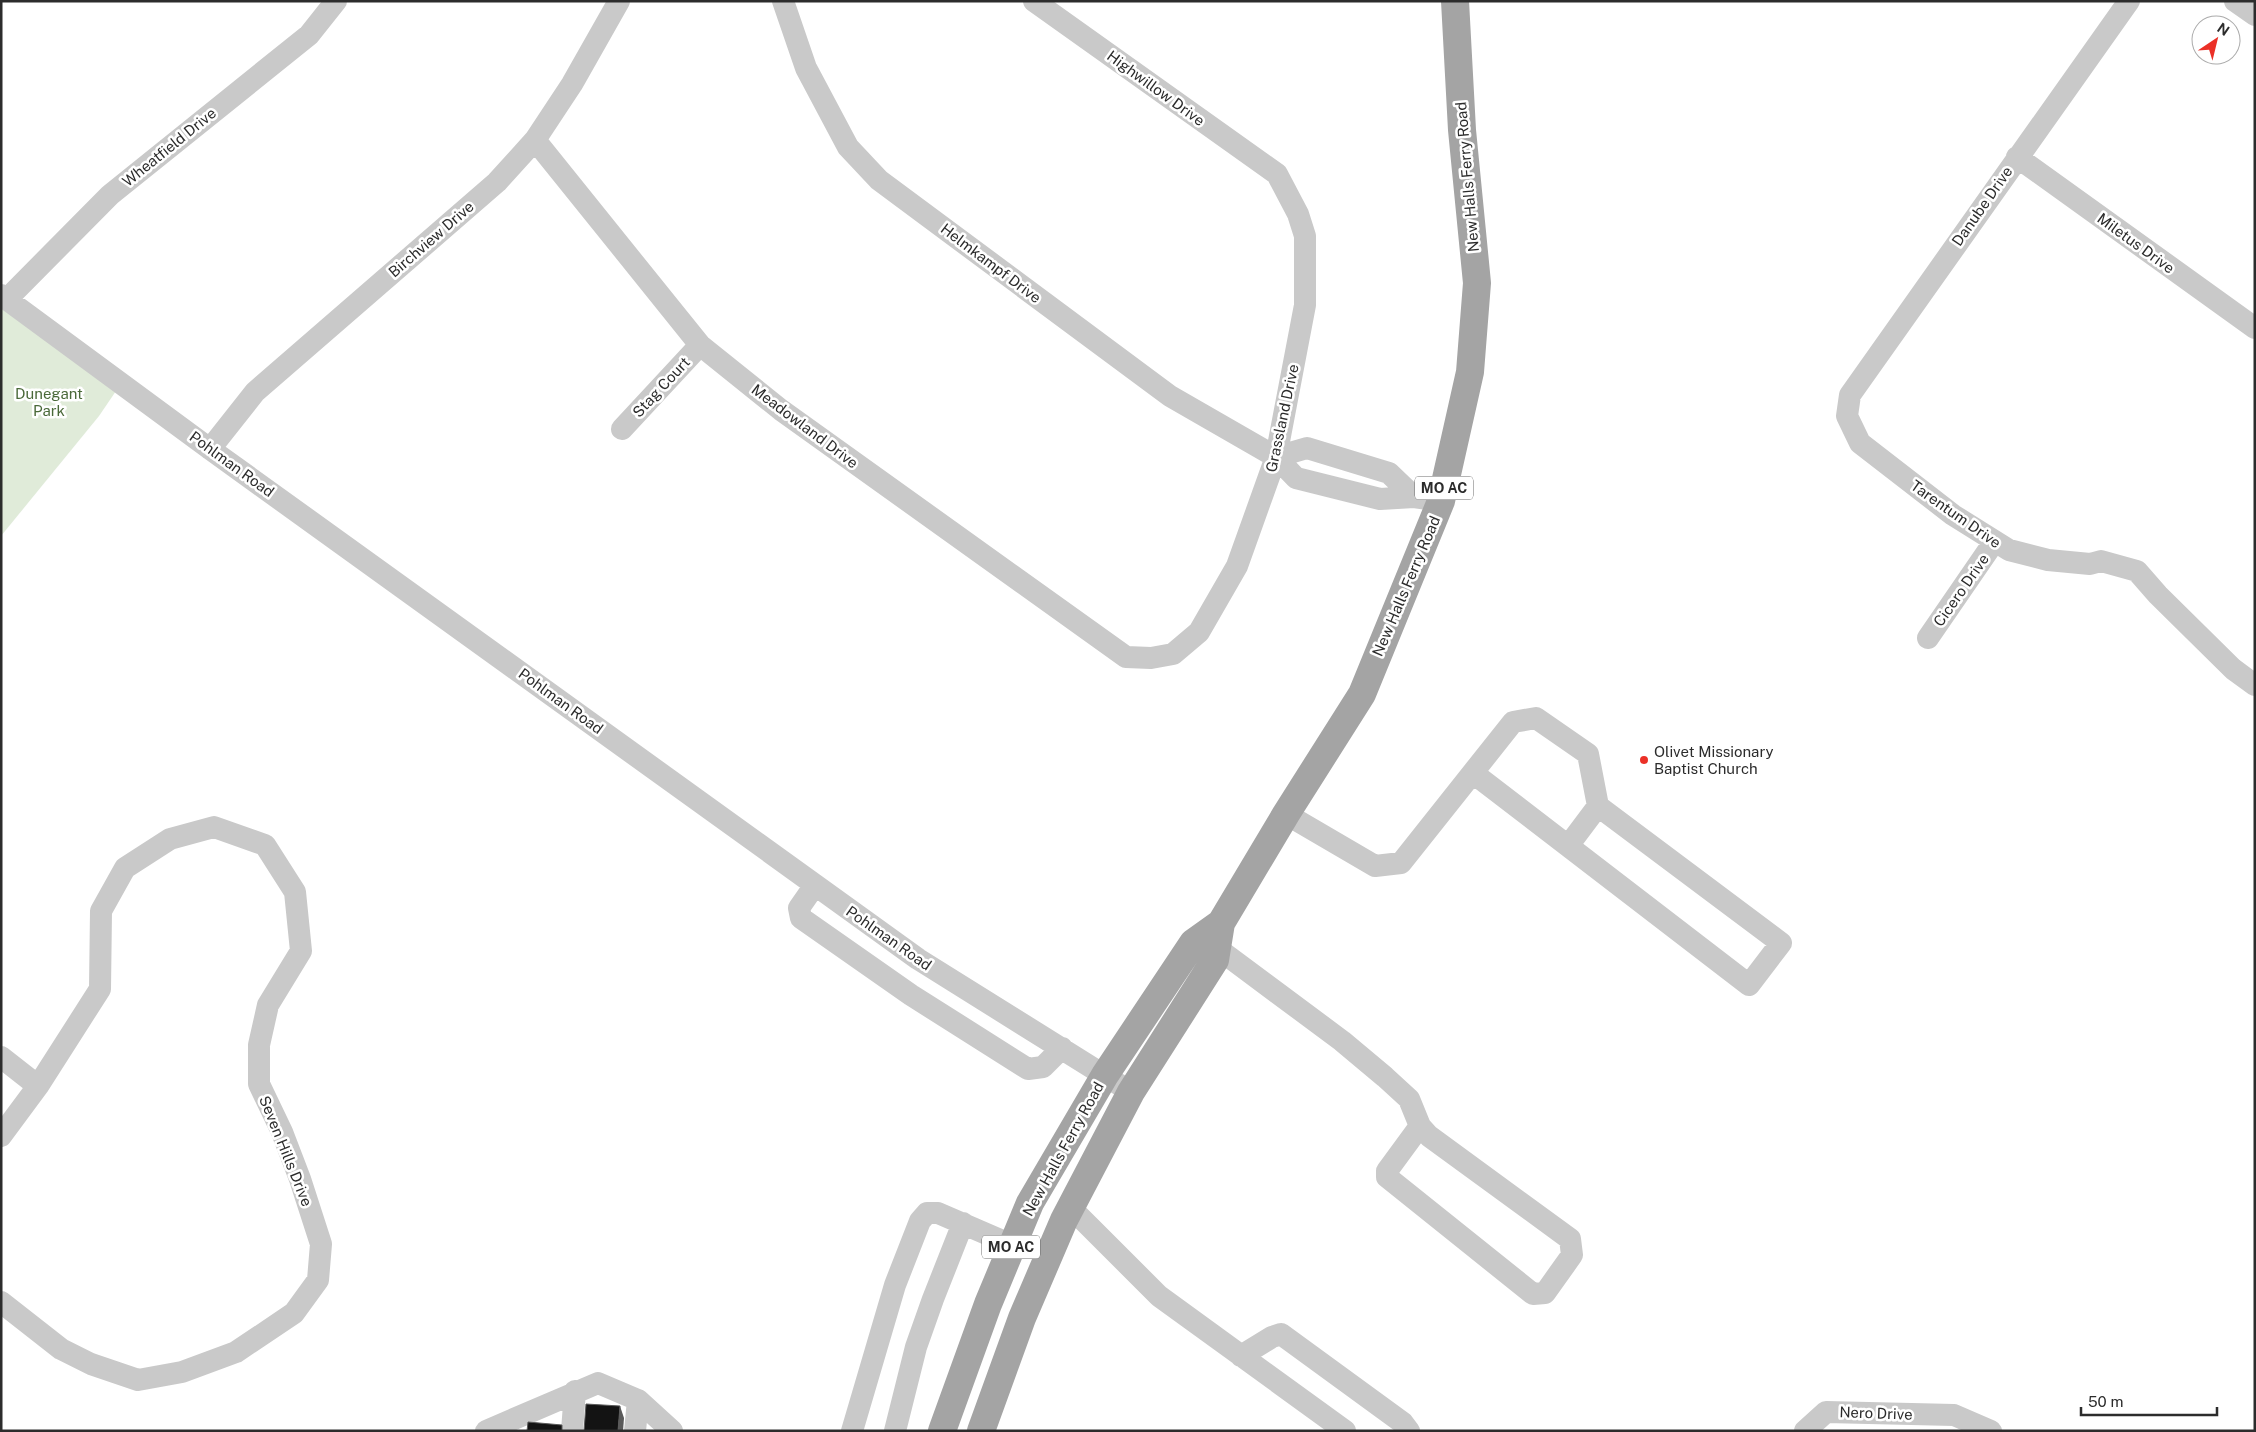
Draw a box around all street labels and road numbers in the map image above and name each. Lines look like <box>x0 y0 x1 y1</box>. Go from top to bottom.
street label: Highwillow Drive <box>1104 47 1208 129</box>
street label: New Halls Ferry Road <box>1452 101 1482 253</box>
street label: Wheatfield Drive <box>119 104 219 190</box>
street label: Danube Drive <box>1948 163 2016 249</box>
street label: Birchview Drive <box>385 198 477 280</box>
street label: Miletus Drive <box>2094 209 2178 277</box>
street label: Helmkampf Drive <box>938 220 1044 306</box>
street label: Stag Court <box>629 353 693 421</box>
street label: Grassland Drive <box>1262 362 1302 474</box>
street label: Meadowland Drive <box>748 380 862 472</box>
street label: Pohlman Road <box>187 428 277 500</box>
road number: MO AC <box>1415 476 1473 499</box>
street label: Tarentum Drive <box>1908 477 2004 551</box>
street label: New Halls Ferry Road <box>1369 513 1443 659</box>
street label: Cicero Drive <box>1930 551 1992 629</box>
street label: Pohlman Road <box>516 665 606 737</box>
street label: Pohlman Road <box>843 902 935 974</box>
street label: New Halls Ferry Road <box>1019 1079 1107 1219</box>
street label: Seven Hills Drive <box>256 1093 316 1209</box>
road number: MO AC <box>982 1236 1040 1258</box>
street label: Nero Drive <box>1839 1403 1913 1423</box>

